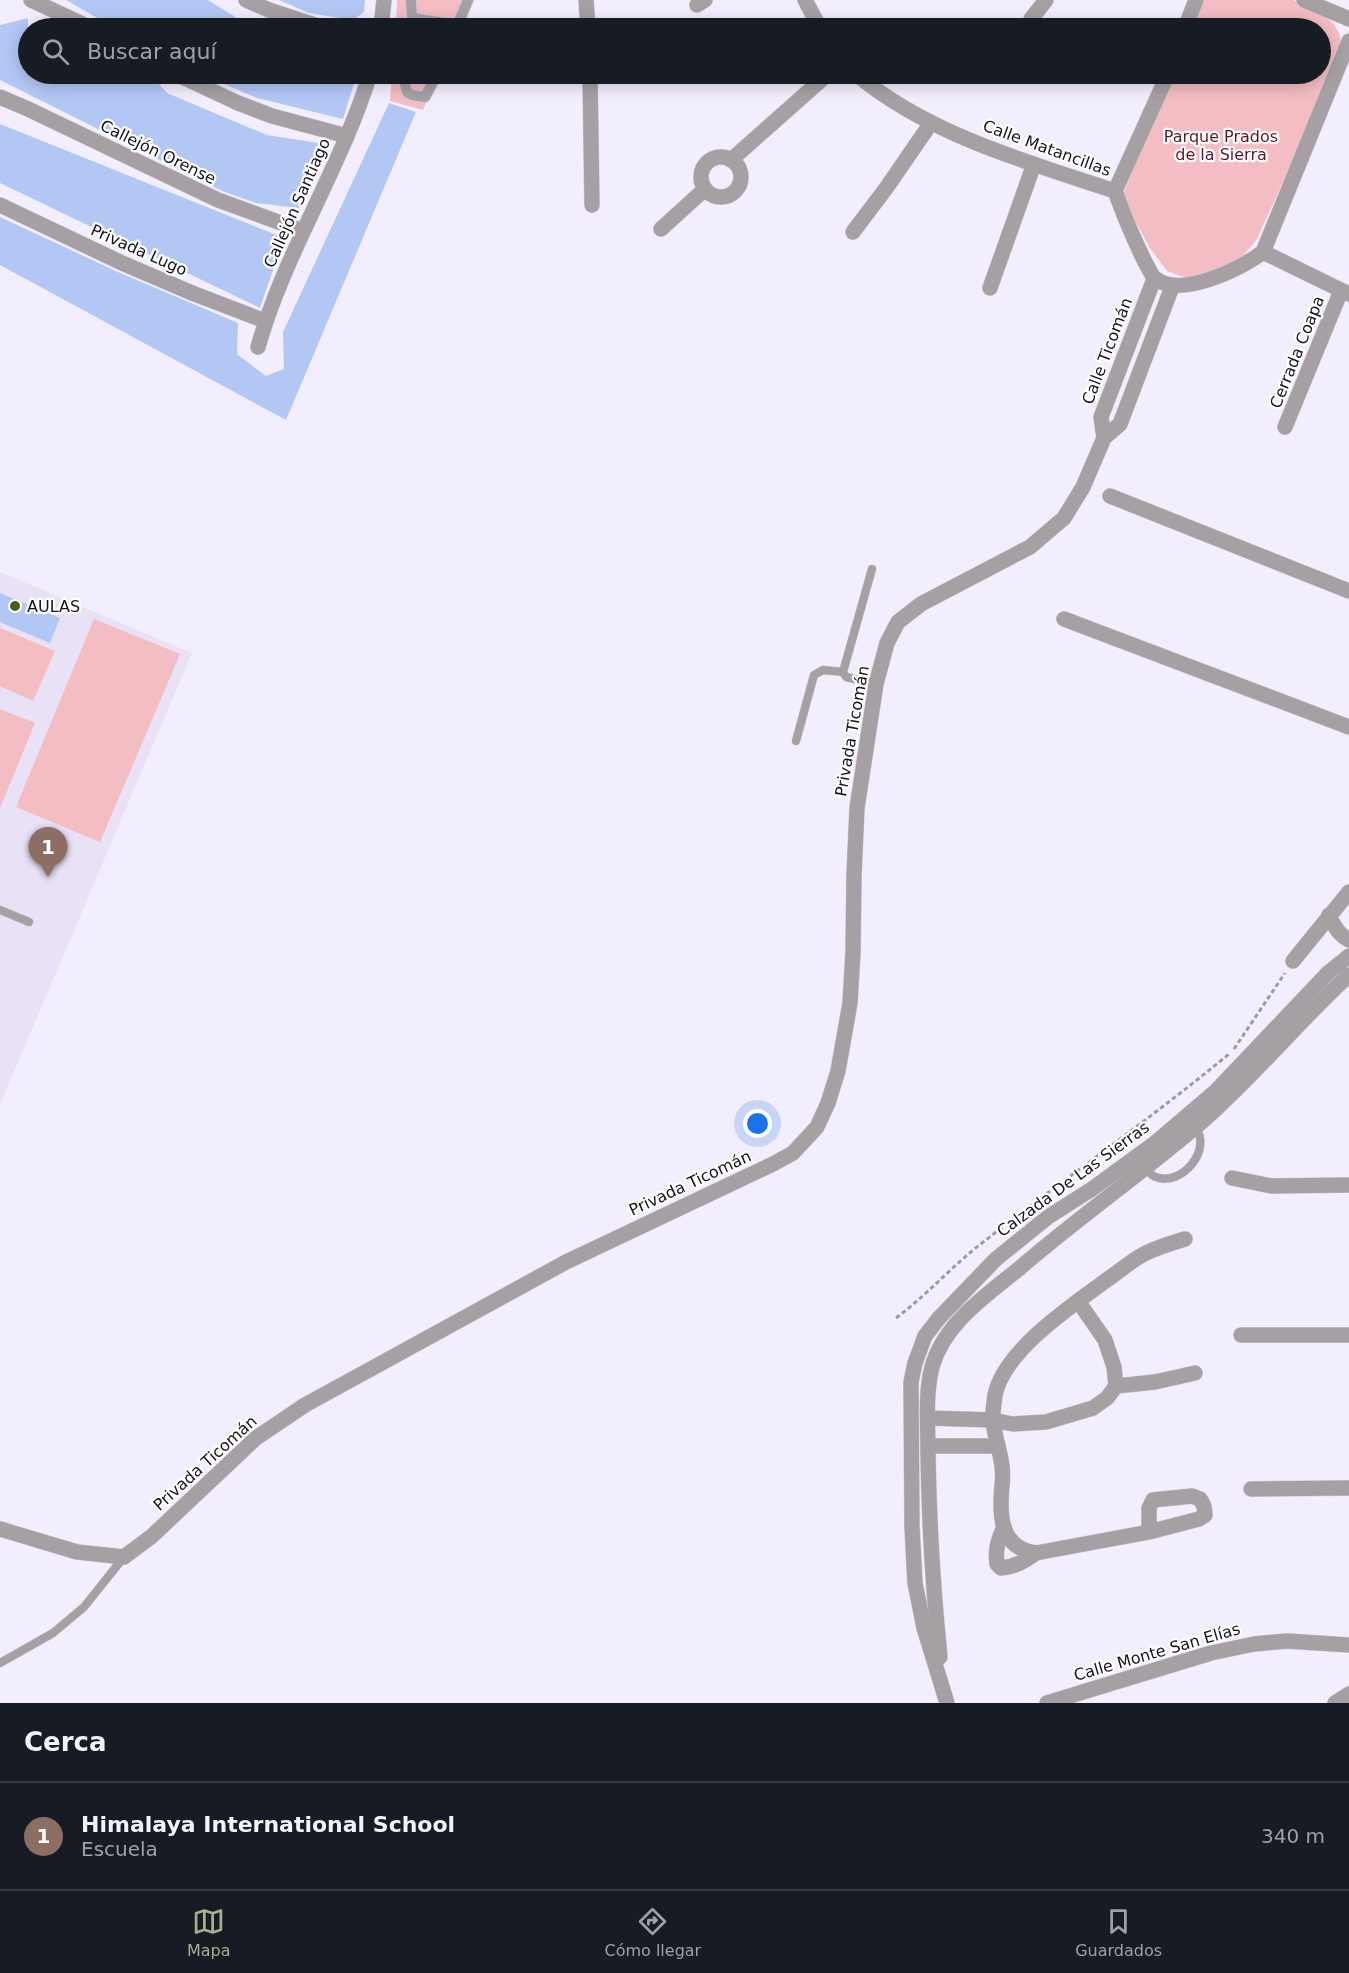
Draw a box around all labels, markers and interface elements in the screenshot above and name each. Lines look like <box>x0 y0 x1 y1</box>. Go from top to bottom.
search box <box>18 18 1331 84</box>
icon: search <box>39 35 72 68</box>
text: Buscar aquí <box>87 39 217 64</box>
street label: Callejón Orense <box>97 116 219 188</box>
street label: Calle Matancillas <box>980 116 1114 180</box>
park label: Parque Prados de la Sierra <box>1164 127 1278 164</box>
street label: Callejón Santiago <box>260 135 334 271</box>
street label: Privada Lugo <box>88 220 190 280</box>
street label: Cerrada Coapa <box>1266 293 1328 411</box>
street label: Calle Ticomán <box>1078 295 1136 407</box>
place label: AULAS <box>27 597 80 616</box>
marker: AULAS <box>8 599 22 613</box>
street label: Privada Ticomán <box>831 664 873 798</box>
pin: 1 <box>28 828 68 877</box>
your location <box>743 1109 772 1138</box>
street label: Calzada De Las Sierras <box>993 1117 1153 1241</box>
street label: Privada Ticomán <box>626 1146 754 1220</box>
street label: Privada Ticomán <box>149 1412 261 1514</box>
street label: Calle Monte San Elías <box>1072 1619 1242 1685</box>
text: Cerca <box>24 1727 107 1757</box>
text: Himalaya International School <box>81 1812 455 1837</box>
text: 1 <box>37 1824 50 1848</box>
text: 340 m <box>1261 1824 1325 1848</box>
text: Escuela <box>81 1837 158 1861</box>
tab: Mapa <box>187 1905 231 1960</box>
tab: Cómo llegar <box>604 1905 701 1960</box>
tab: Guardados <box>1075 1905 1162 1960</box>

